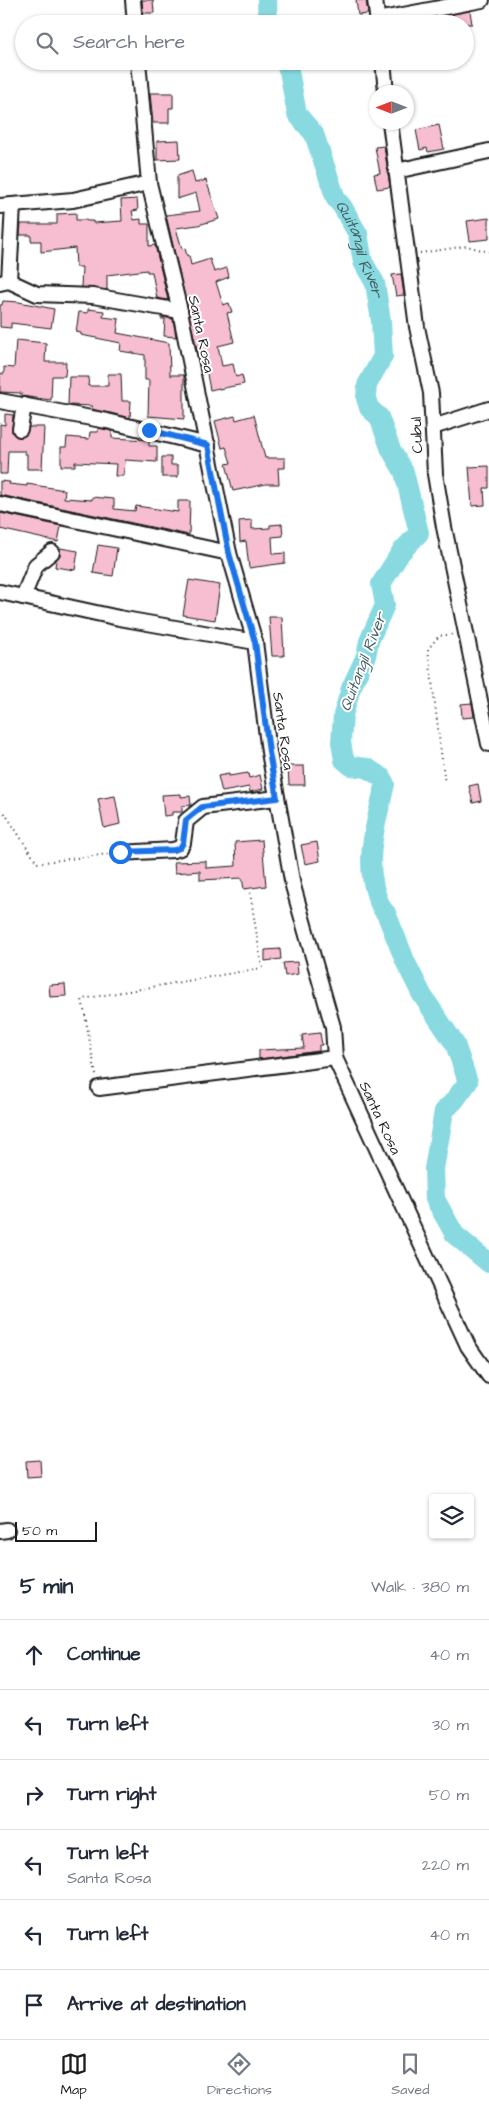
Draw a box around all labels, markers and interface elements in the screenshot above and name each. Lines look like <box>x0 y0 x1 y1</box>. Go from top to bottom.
search box <box>15 15 474 70</box>
icon: search <box>33 29 61 57</box>
text: Search here <box>73 29 185 56</box>
north arrow <box>369 85 414 130</box>
water label: Quitangil River <box>330 196 388 301</box>
street label: Santa Rosa <box>183 293 220 375</box>
street label: Cubul <box>406 416 428 454</box>
route end <box>138 419 161 442</box>
water label: Quitangil River <box>334 608 394 715</box>
street label: Santa Rosa <box>267 691 299 772</box>
route start <box>109 841 132 864</box>
street label: Santa Rosa <box>354 1078 406 1158</box>
map controls <box>429 1494 474 1539</box>
button: layers <box>429 1494 474 1539</box>
scale bar <box>15 1519 98 1542</box>
text: 50 m <box>22 1521 57 1541</box>
text: 5 min <box>20 1572 73 1601</box>
text: Walk · 380 m <box>371 1576 469 1598</box>
icon: ahead <box>20 1641 48 1669</box>
text: Continue <box>67 1641 141 1668</box>
text: 40 m <box>429 1644 469 1666</box>
icon: left <box>20 1711 48 1739</box>
text: Turn left <box>67 1711 148 1738</box>
text: 30 m <box>432 1714 469 1736</box>
icon: right <box>20 1781 48 1809</box>
text: Turn right <box>67 1781 156 1808</box>
text: 50 m <box>429 1784 469 1806</box>
text: Turn left <box>67 1840 148 1867</box>
icon: left <box>20 1851 48 1879</box>
text: 220 m <box>422 1854 469 1876</box>
text: Santa Rosa <box>67 1867 151 1889</box>
icon: left <box>20 1921 48 1949</box>
text: Turn left <box>67 1921 148 1948</box>
text: 40 m <box>429 1924 469 1946</box>
icon: arrive <box>20 1991 48 2019</box>
text: Arrive at destination <box>67 1991 246 2018</box>
tab: Map <box>60 2050 88 2100</box>
tab: Directions <box>207 2050 272 2100</box>
tab: Saved <box>391 2050 429 2100</box>

